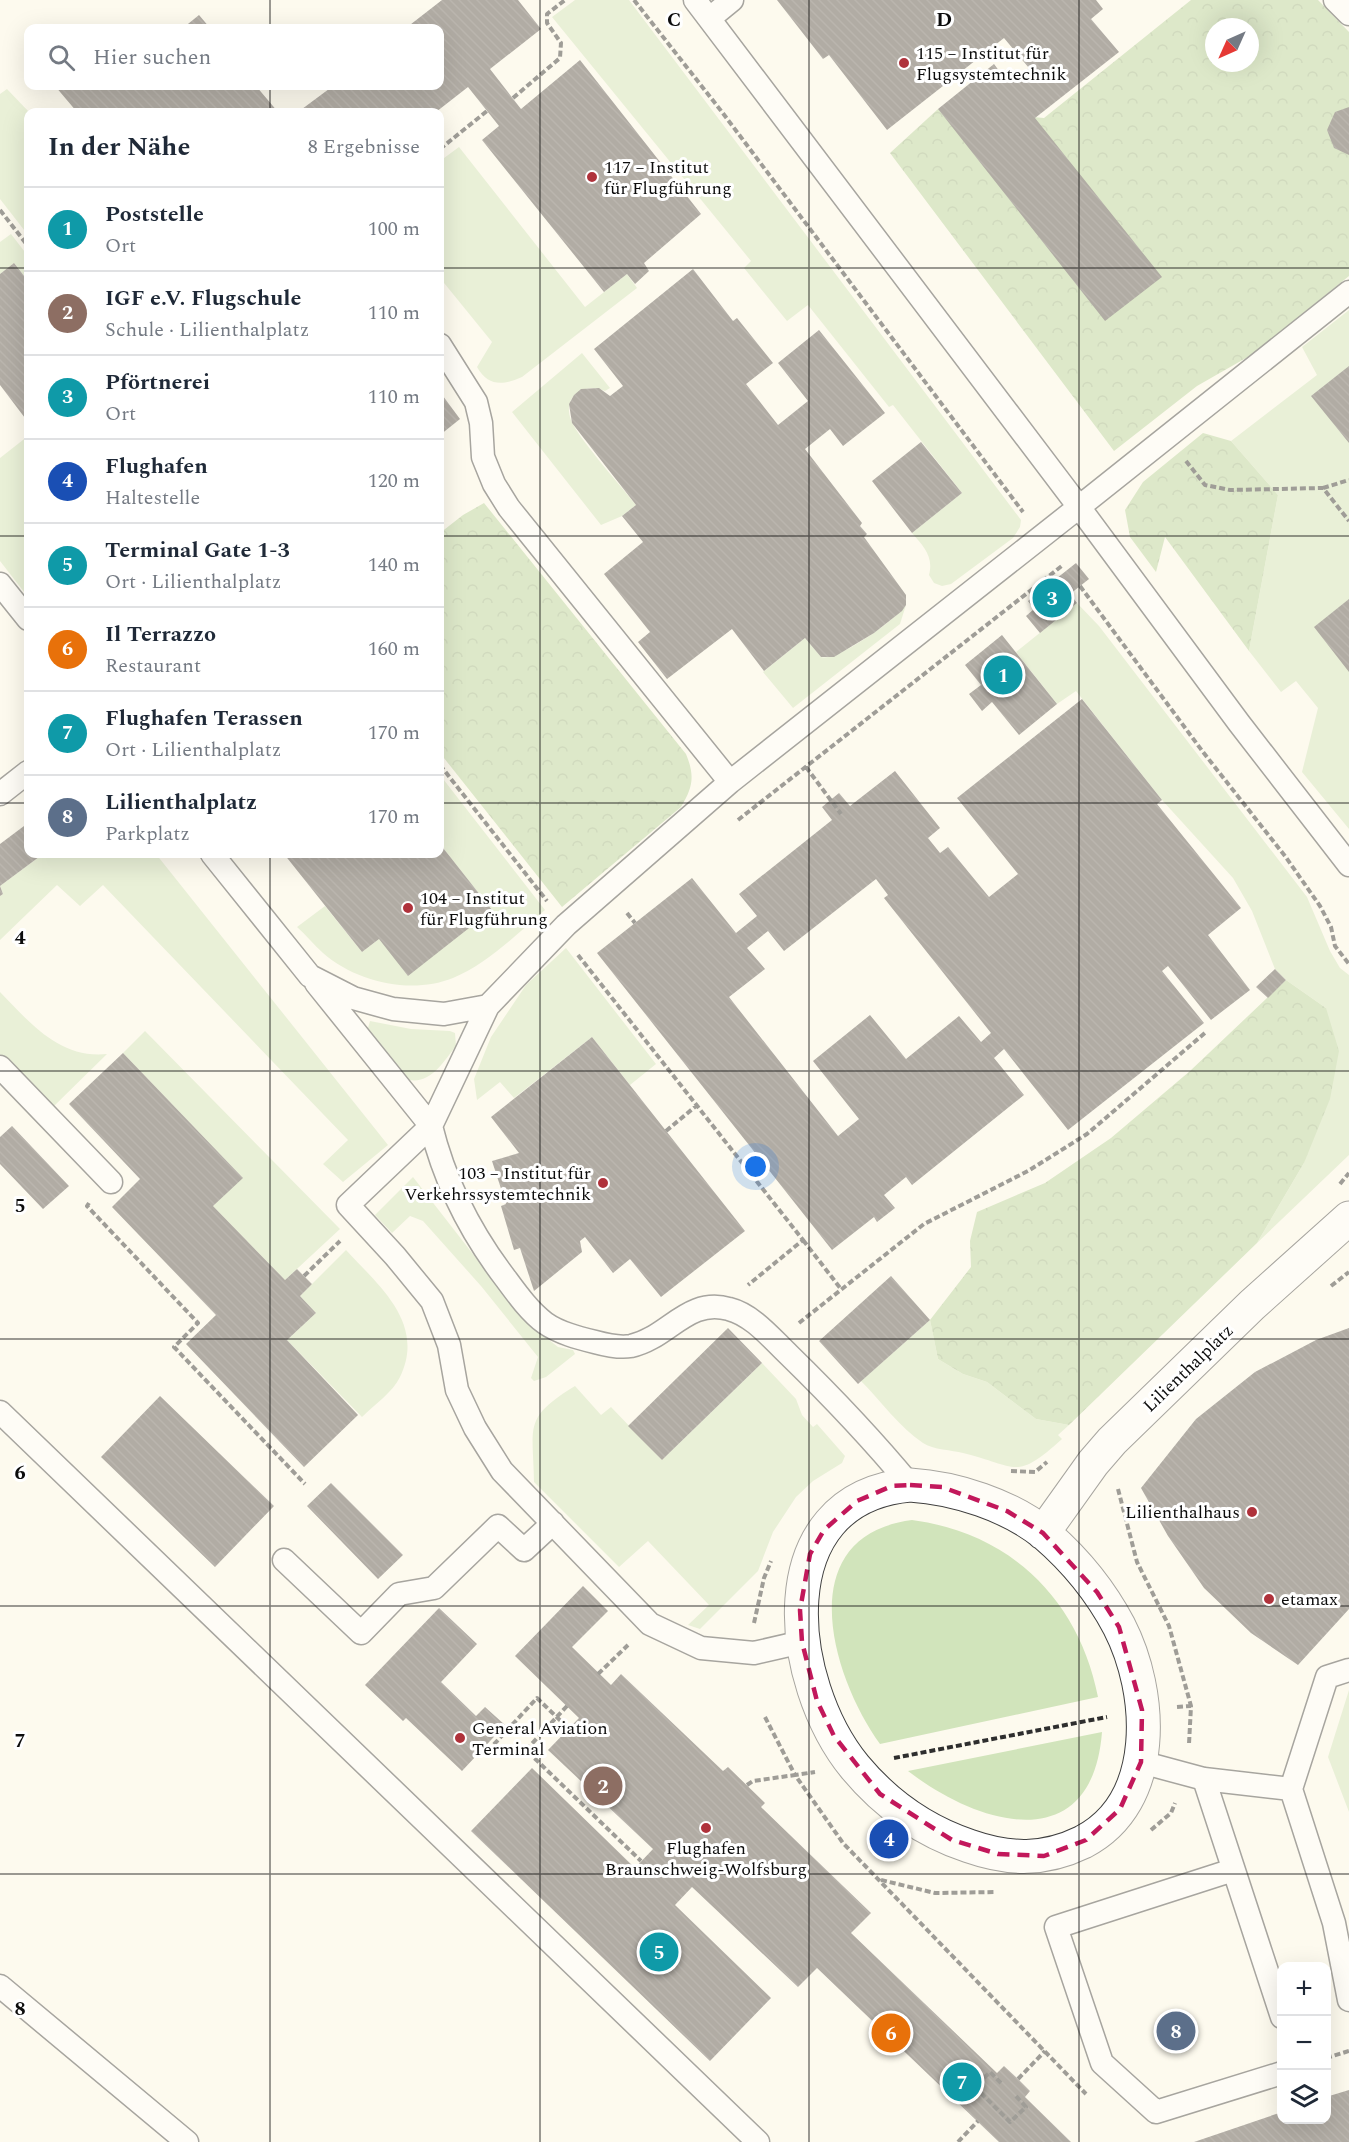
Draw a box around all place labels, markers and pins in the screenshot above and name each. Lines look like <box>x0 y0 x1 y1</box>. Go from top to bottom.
place label: 115 – Institut für Flugsystemtechnik <box>916 40 1067 88</box>
marker: 115 – Institut für Flugsystemtechnik <box>897 56 911 70</box>
place label: 117 – Institut für Flugführung <box>604 154 732 202</box>
marker: 117 – Institut für Flugführung <box>585 170 599 184</box>
pin: 3 <box>1032 576 1072 620</box>
pin: 1 <box>984 652 1022 698</box>
place label: 104 – Institut für Flugführung <box>420 885 548 933</box>
marker: 104 – Institut für Flugführung <box>401 901 415 915</box>
place label: 103 – Institut für Verkehrssystemtechnik <box>404 1160 591 1208</box>
marker: 103 – Institut für Verkehrssystemtechnik <box>596 1176 610 1190</box>
place label: Lilienthalhaus <box>1125 1499 1240 1526</box>
marker: Lilienthalhaus <box>1245 1505 1259 1519</box>
place label: etamax <box>1281 1586 1338 1613</box>
marker: etamax <box>1262 1592 1276 1606</box>
place label: General Aviation Terminal <box>472 1715 608 1763</box>
marker: General Aviation Terminal <box>453 1731 467 1745</box>
pin: 2 <box>584 1764 622 1808</box>
pin: 4 <box>870 1816 908 1862</box>
marker: Flughafen Braunschweig-Wolfsburg <box>699 1821 713 1835</box>
place label: Flughafen Braunschweig-Wolfsburg <box>605 1835 807 1883</box>
pin: 5 <box>640 1930 678 1974</box>
pin: 8 <box>1156 2008 1196 2054</box>
pin: 6 <box>872 2010 910 2056</box>
pin: 7 <box>942 2060 982 2104</box>

